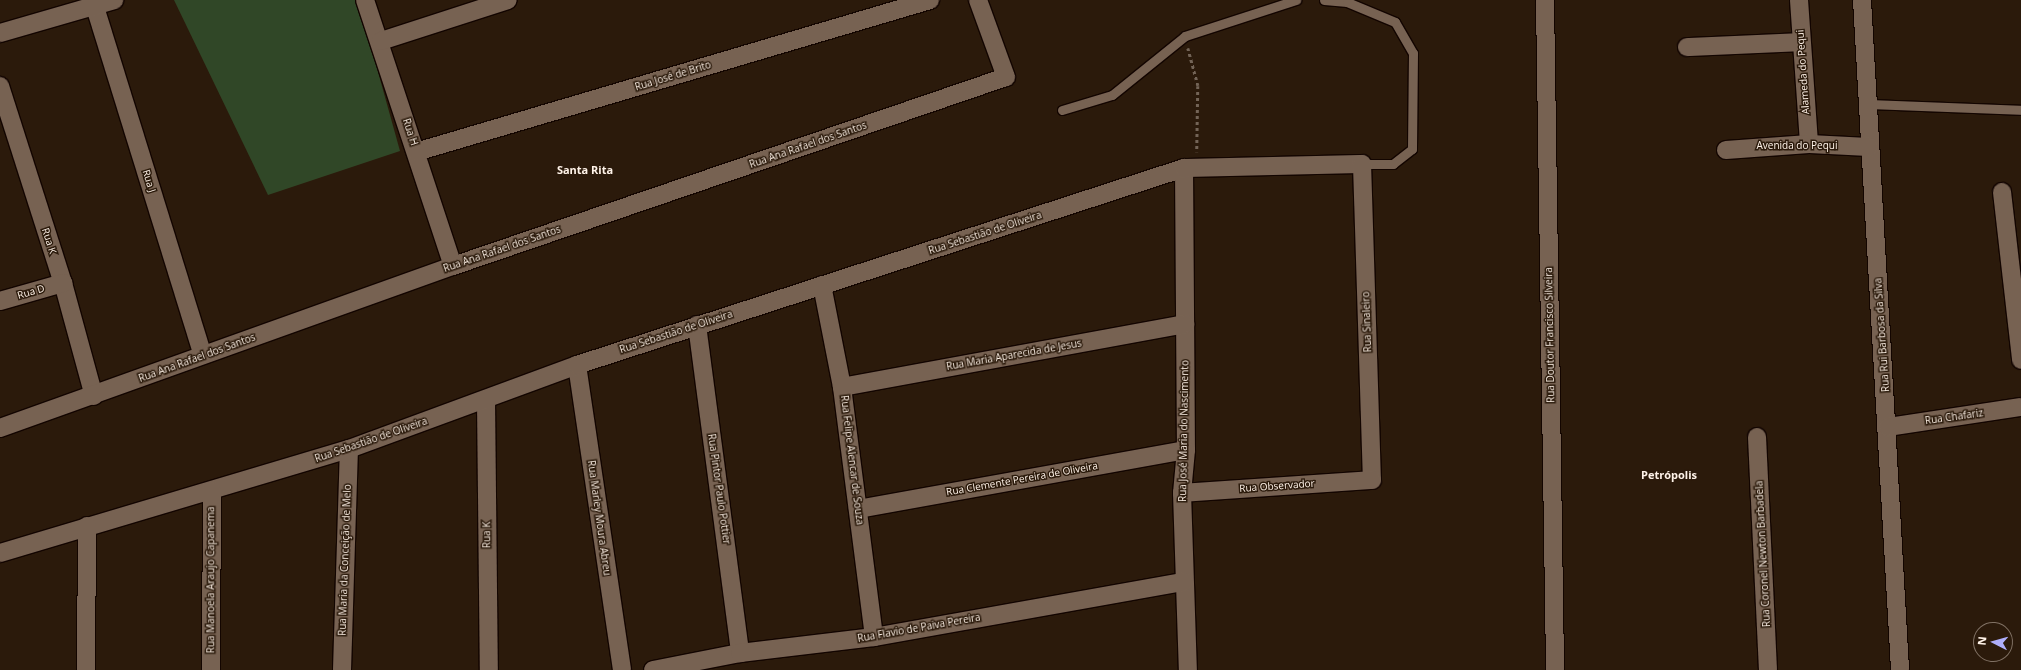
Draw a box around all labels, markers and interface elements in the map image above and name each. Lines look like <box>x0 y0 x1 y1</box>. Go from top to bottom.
street label: Alameda do Pequi <box>1794 29 1812 115</box>
street label: Rua José de Brito <box>633 59 713 93</box>
street label: Rua H <box>400 117 420 147</box>
street label: Rua Ana Rafael dos Santos <box>748 119 868 171</box>
street label: Avenida do Pequi <box>1756 140 1838 152</box>
district label: Santa Rita <box>557 163 613 177</box>
street label: Rua J <box>140 168 158 194</box>
street label: Rua Sebastião de Oliveira <box>927 209 1043 257</box>
street label: Rua Ana Rafael dos Santos <box>442 223 562 275</box>
street label: Rua K <box>39 227 59 255</box>
street label: Rua Doutor Francisco Silveira <box>1543 267 1557 403</box>
street label: Rua Rui Barbosa da Silva <box>1872 278 1892 392</box>
street label: Rua D <box>16 282 46 302</box>
street label: Rua Sinaleiro <box>1360 291 1374 353</box>
street label: Rua Sebastião de Oliveira <box>618 308 734 356</box>
street label: Rua Ana Rafael dos Santos <box>137 331 257 385</box>
street label: Rua Maria Aparecida de Jesus <box>945 337 1083 373</box>
street label: Rua José Maria do Nascimento <box>1177 360 1191 502</box>
street label: Rua Felipe Alencar de Souza <box>838 395 866 525</box>
street label: Rua Chafariz <box>1924 407 1984 427</box>
street label: Rua Sebastião de Oliveira <box>313 415 429 465</box>
street label: Rua Pintor Paulo Pottier <box>705 433 733 545</box>
street label: Rua Marley Moura Abreu <box>585 459 613 577</box>
street label: Rua Clemente Pereira de Oliveira <box>945 460 1099 498</box>
district label: Petrópolis <box>1641 468 1697 482</box>
street label: Rua Observador <box>1239 477 1315 495</box>
street label: Rua Coronel Newton Barbadela <box>1753 481 1773 627</box>
street label: Rua Maria da Conceição de Melo <box>336 484 354 636</box>
street label: Rua Manoela Araujo Capanema <box>205 507 217 653</box>
street label: Rua K <box>481 522 493 548</box>
street label: Rua Flavio de Paiva Pereira <box>856 611 982 645</box>
north arrow <box>1973 622 2013 662</box>
text: N <box>1974 636 1989 646</box>

